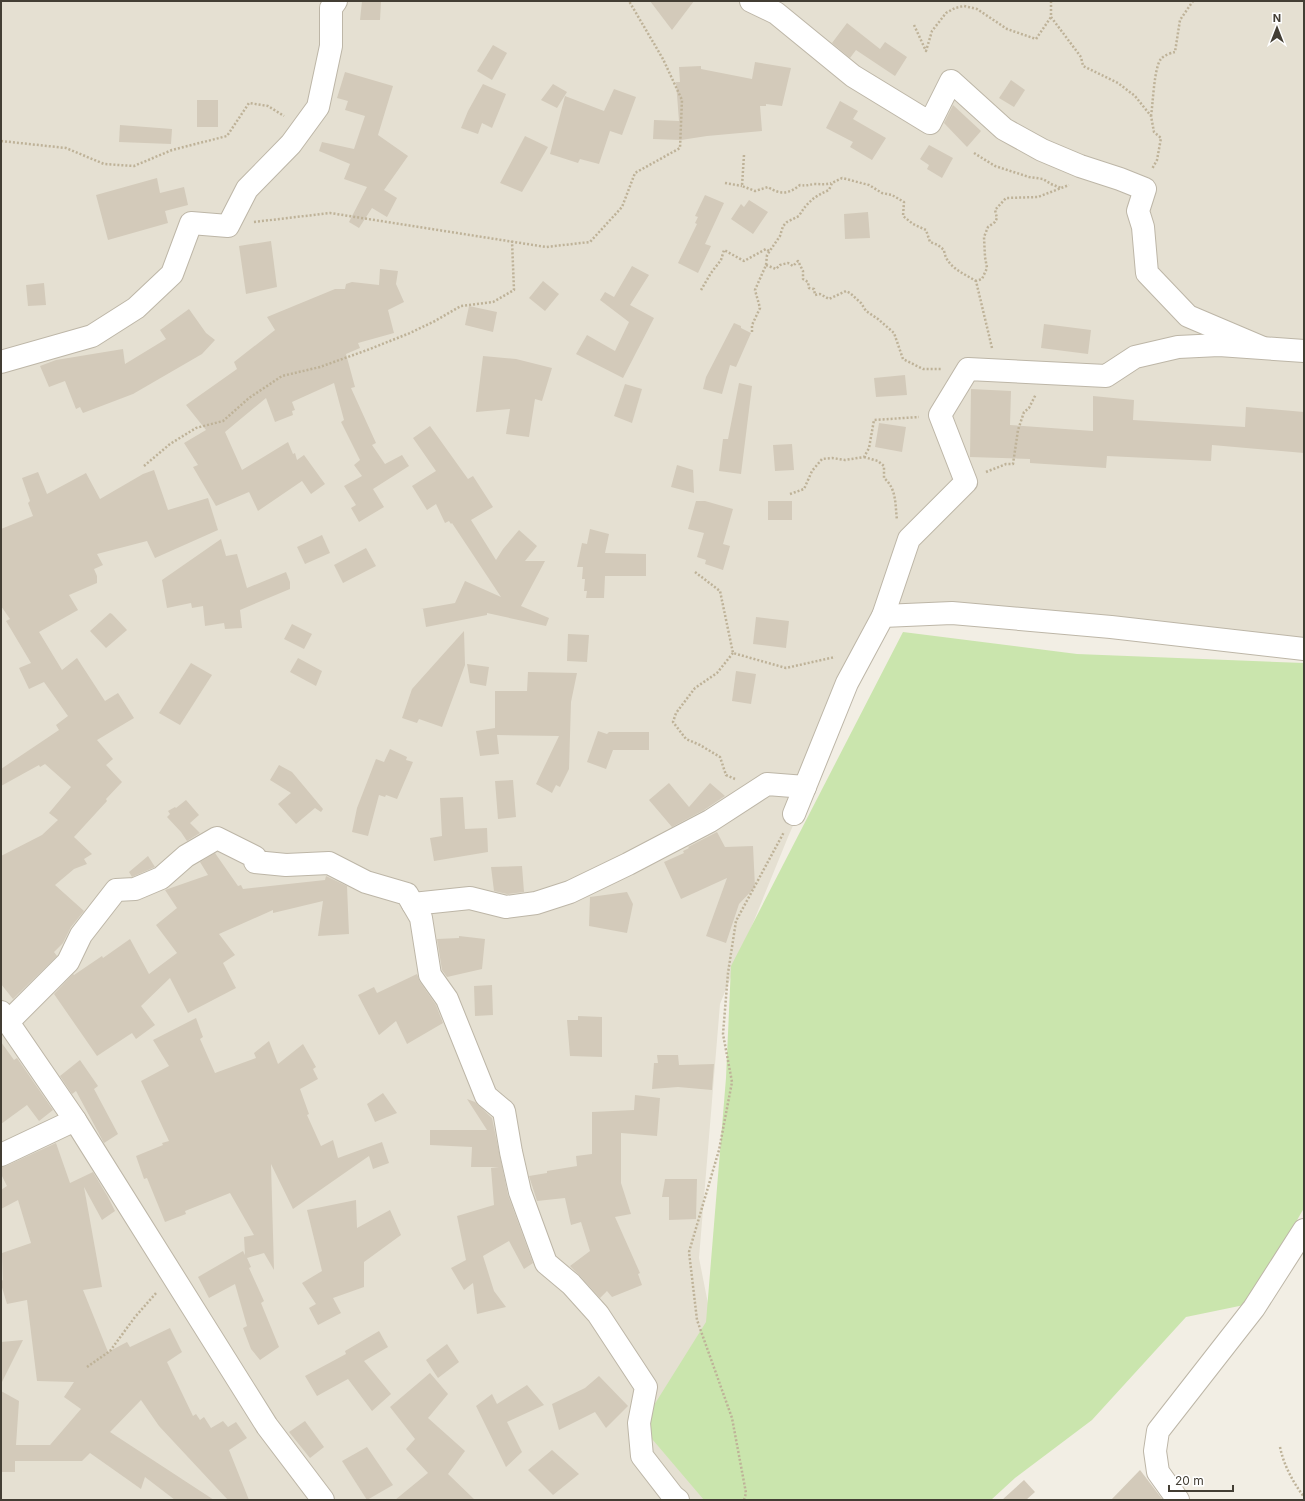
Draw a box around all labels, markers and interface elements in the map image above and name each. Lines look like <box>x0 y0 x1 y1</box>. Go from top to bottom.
north arrow <box>1257 8 1297 48</box>
text: N <box>1273 11 1281 25</box>
scale bar <box>1169 1467 1233 1493</box>
text: 20 m <box>1175 1473 1204 1488</box>

